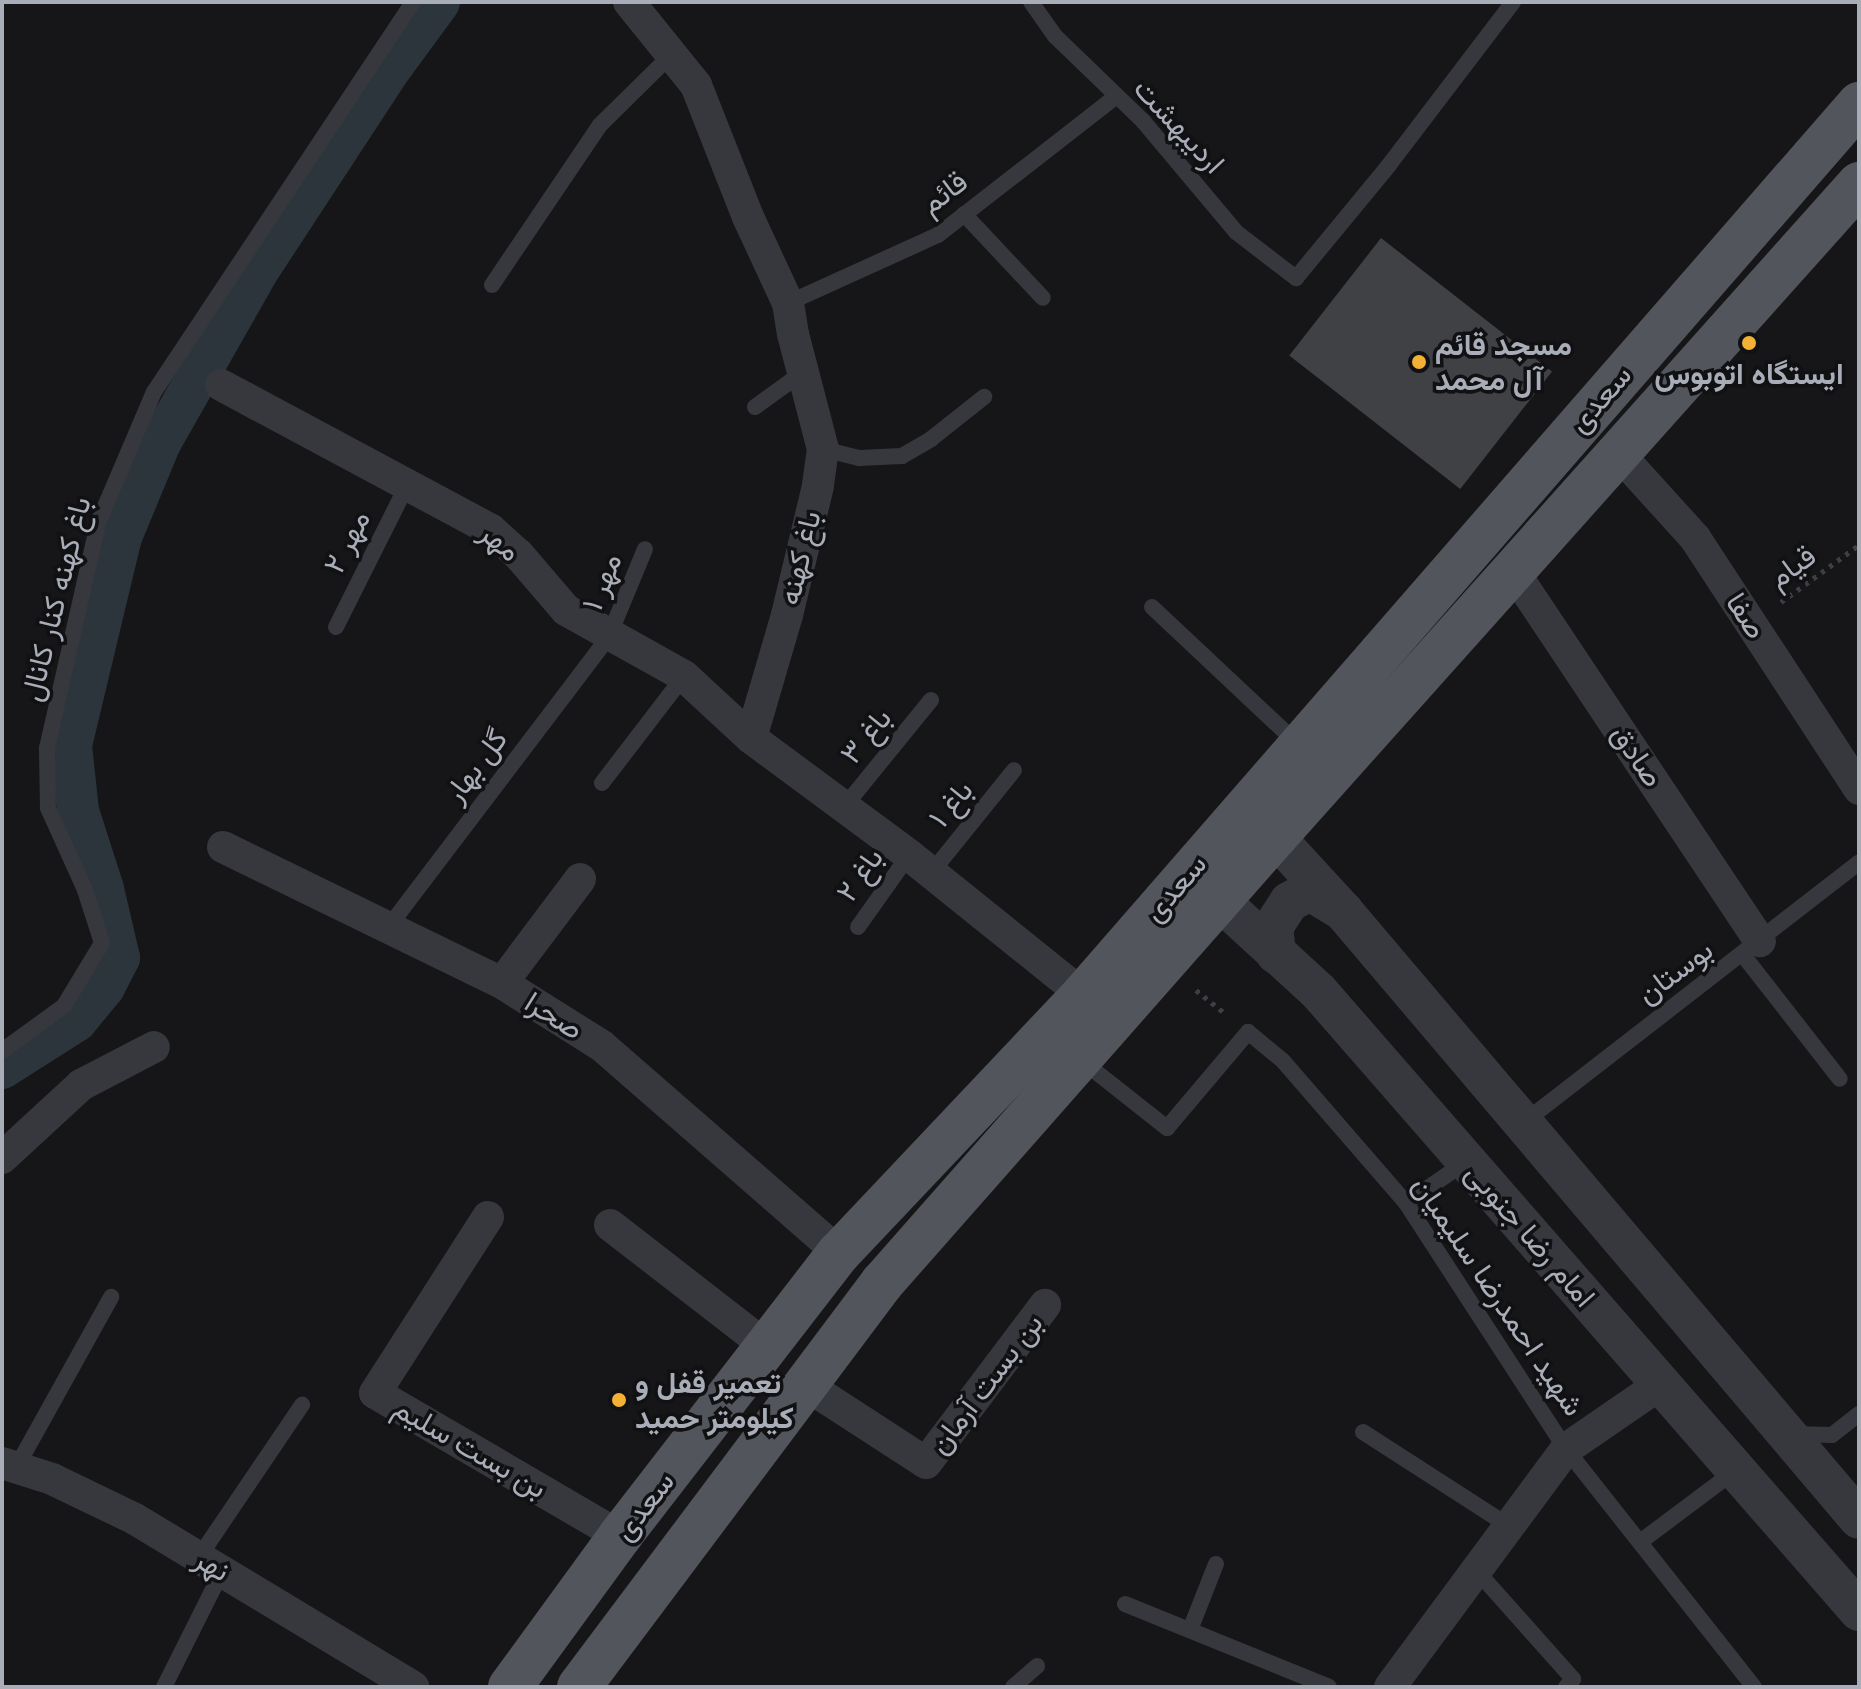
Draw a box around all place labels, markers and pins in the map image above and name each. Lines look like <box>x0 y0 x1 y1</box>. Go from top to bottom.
place label: مسجد قائم آل محمد <box>1435 327 1572 398</box>
marker: ایستگاه اتوبوس <box>1740 334 1758 352</box>
marker: مسجد قائم آل محمد <box>1410 353 1428 371</box>
place label: ایستگاه اتوبوس <box>1654 356 1844 392</box>
place label: تعمیر قفل و کیلومتر حمید <box>635 1365 794 1436</box>
marker: تعمیر قفل و کیلومتر حمید <box>610 1391 628 1409</box>

